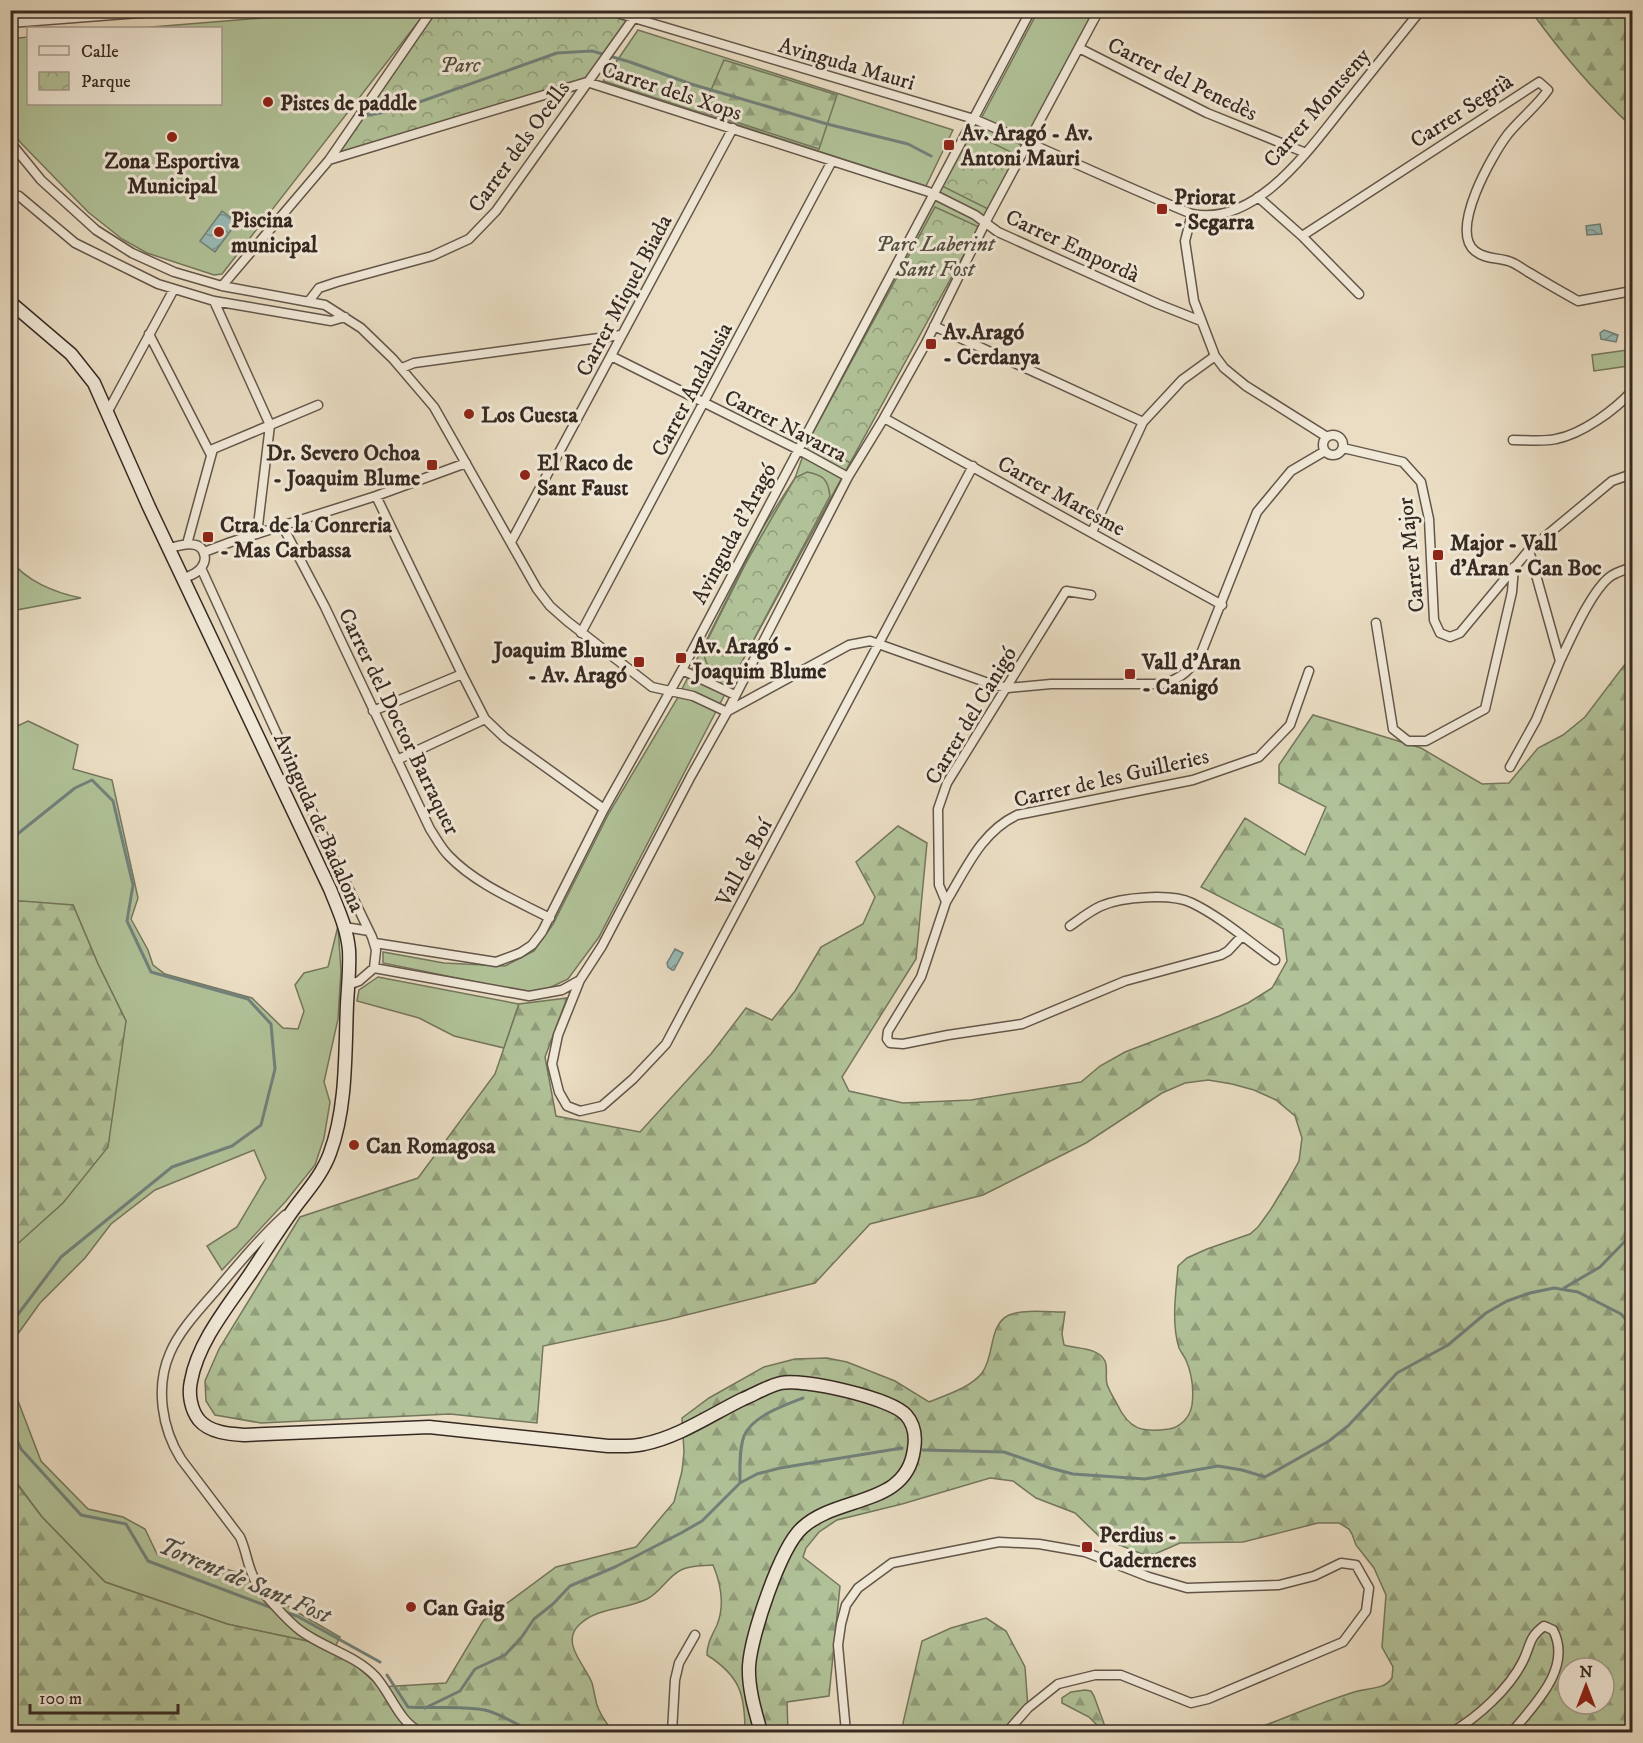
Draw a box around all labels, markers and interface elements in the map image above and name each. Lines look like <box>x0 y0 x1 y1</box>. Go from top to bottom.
legend <box>27 27 222 105</box>
street label: Carrer del Penedès <box>1103 31 1262 127</box>
street label: Avinguda Mauri <box>775 32 918 97</box>
text: Calle <box>81 41 119 63</box>
street label: Carrer Montseny <box>1258 42 1377 173</box>
park label: Parc <box>440 52 481 79</box>
street label: Carrer dels Xops <box>598 56 745 127</box>
street label: Carrer Segrià <box>1405 68 1519 154</box>
text: Parque <box>81 71 131 93</box>
street label: Carrer dels Ocells <box>462 76 576 218</box>
place label: Pistes de paddle <box>280 90 417 117</box>
marker: Pistes de paddle <box>261 95 275 109</box>
place label: Av. Aragó - Av. Antoni Mauri <box>960 120 1093 172</box>
marker: Zona Esportiva Municipal <box>165 130 179 144</box>
marker: Av. Aragó - Av. Antoni Mauri <box>942 138 956 152</box>
place label: Zona Esportiva Municipal <box>105 148 240 200</box>
place label: Priorat - Segarra <box>1174 184 1255 236</box>
marker: Priorat - Segarra <box>1155 202 1169 216</box>
street label: Carrer Empordà <box>1001 204 1144 289</box>
place label: Piscina municipal <box>231 207 318 259</box>
street label: Carrer Miquel Biada <box>570 210 679 381</box>
marker: Piscina municipal <box>212 225 226 239</box>
park label: Parc Laberint Sant Fost <box>876 231 996 283</box>
street label: Carrer Andalusia <box>646 318 739 461</box>
place label: Av.Aragó - Cerdanya <box>942 319 1041 371</box>
marker: Av.Aragó - Cerdanya <box>924 337 938 351</box>
street label: Carrer Navarra <box>720 384 852 469</box>
place label: Los Cuesta <box>481 402 578 429</box>
marker: Los Cuesta <box>462 407 476 421</box>
place label: Dr. Severo Ochoa - Joaquim Blume <box>266 440 421 492</box>
place label: El Raco de Sant Faust <box>537 450 633 502</box>
street label: Carrer Maresme <box>993 450 1130 543</box>
marker: Dr. Severo Ochoa - Joaquim Blume <box>425 458 439 472</box>
street label: Avinguda d'Aragó <box>686 459 783 609</box>
marker: El Raco de Sant Faust <box>518 468 532 482</box>
street label: Carrer Major <box>1392 495 1431 614</box>
place label: Ctra. de la Conreria - Mas Carbassa <box>220 512 393 564</box>
marker: Ctra. de la Conreria - Mas Carbassa <box>201 530 215 544</box>
place label: Major - Vall d'Aran - Can Boc <box>1450 530 1602 582</box>
marker: Major - Vall d'Aran - Can Boc <box>1431 548 1445 562</box>
street label: Carrer del Doctor Barraquer <box>332 604 466 840</box>
place label: Av. Aragó - Joaquim Blume <box>690 633 826 685</box>
place label: Joaquim Blume - Av. Aragó <box>491 637 627 689</box>
street label: Carrer del Canigó <box>919 642 1023 790</box>
place label: Vall d'Aran - Canigó <box>1141 649 1241 701</box>
marker: Av. Aragó - Joaquim Blume <box>674 651 688 665</box>
marker: Joaquim Blume - Av. Aragó <box>632 655 646 669</box>
marker: Vall d'Aran - Canigó <box>1123 667 1137 681</box>
street label: Avinguda de Badalona <box>267 729 371 917</box>
street label: Carrer de les Guilleries <box>1011 743 1211 814</box>
street label: Vall de Boí <box>710 813 779 912</box>
place label: Can Romagosa <box>366 1133 496 1160</box>
marker: Can Romagosa <box>347 1138 361 1152</box>
place label: Perdius - Caderneres <box>1099 1522 1197 1574</box>
water label: Torrent de Sant Fost <box>154 1531 337 1631</box>
marker: Perdius - Caderneres <box>1080 1540 1094 1554</box>
place label: Can Gaig <box>423 1595 506 1622</box>
marker: Can Gaig <box>404 1600 418 1614</box>
north arrow <box>1556 1656 1616 1716</box>
text: N <box>1579 1662 1593 1682</box>
scale bar <box>30 1677 178 1715</box>
text: 100 m <box>39 1688 82 1710</box>

